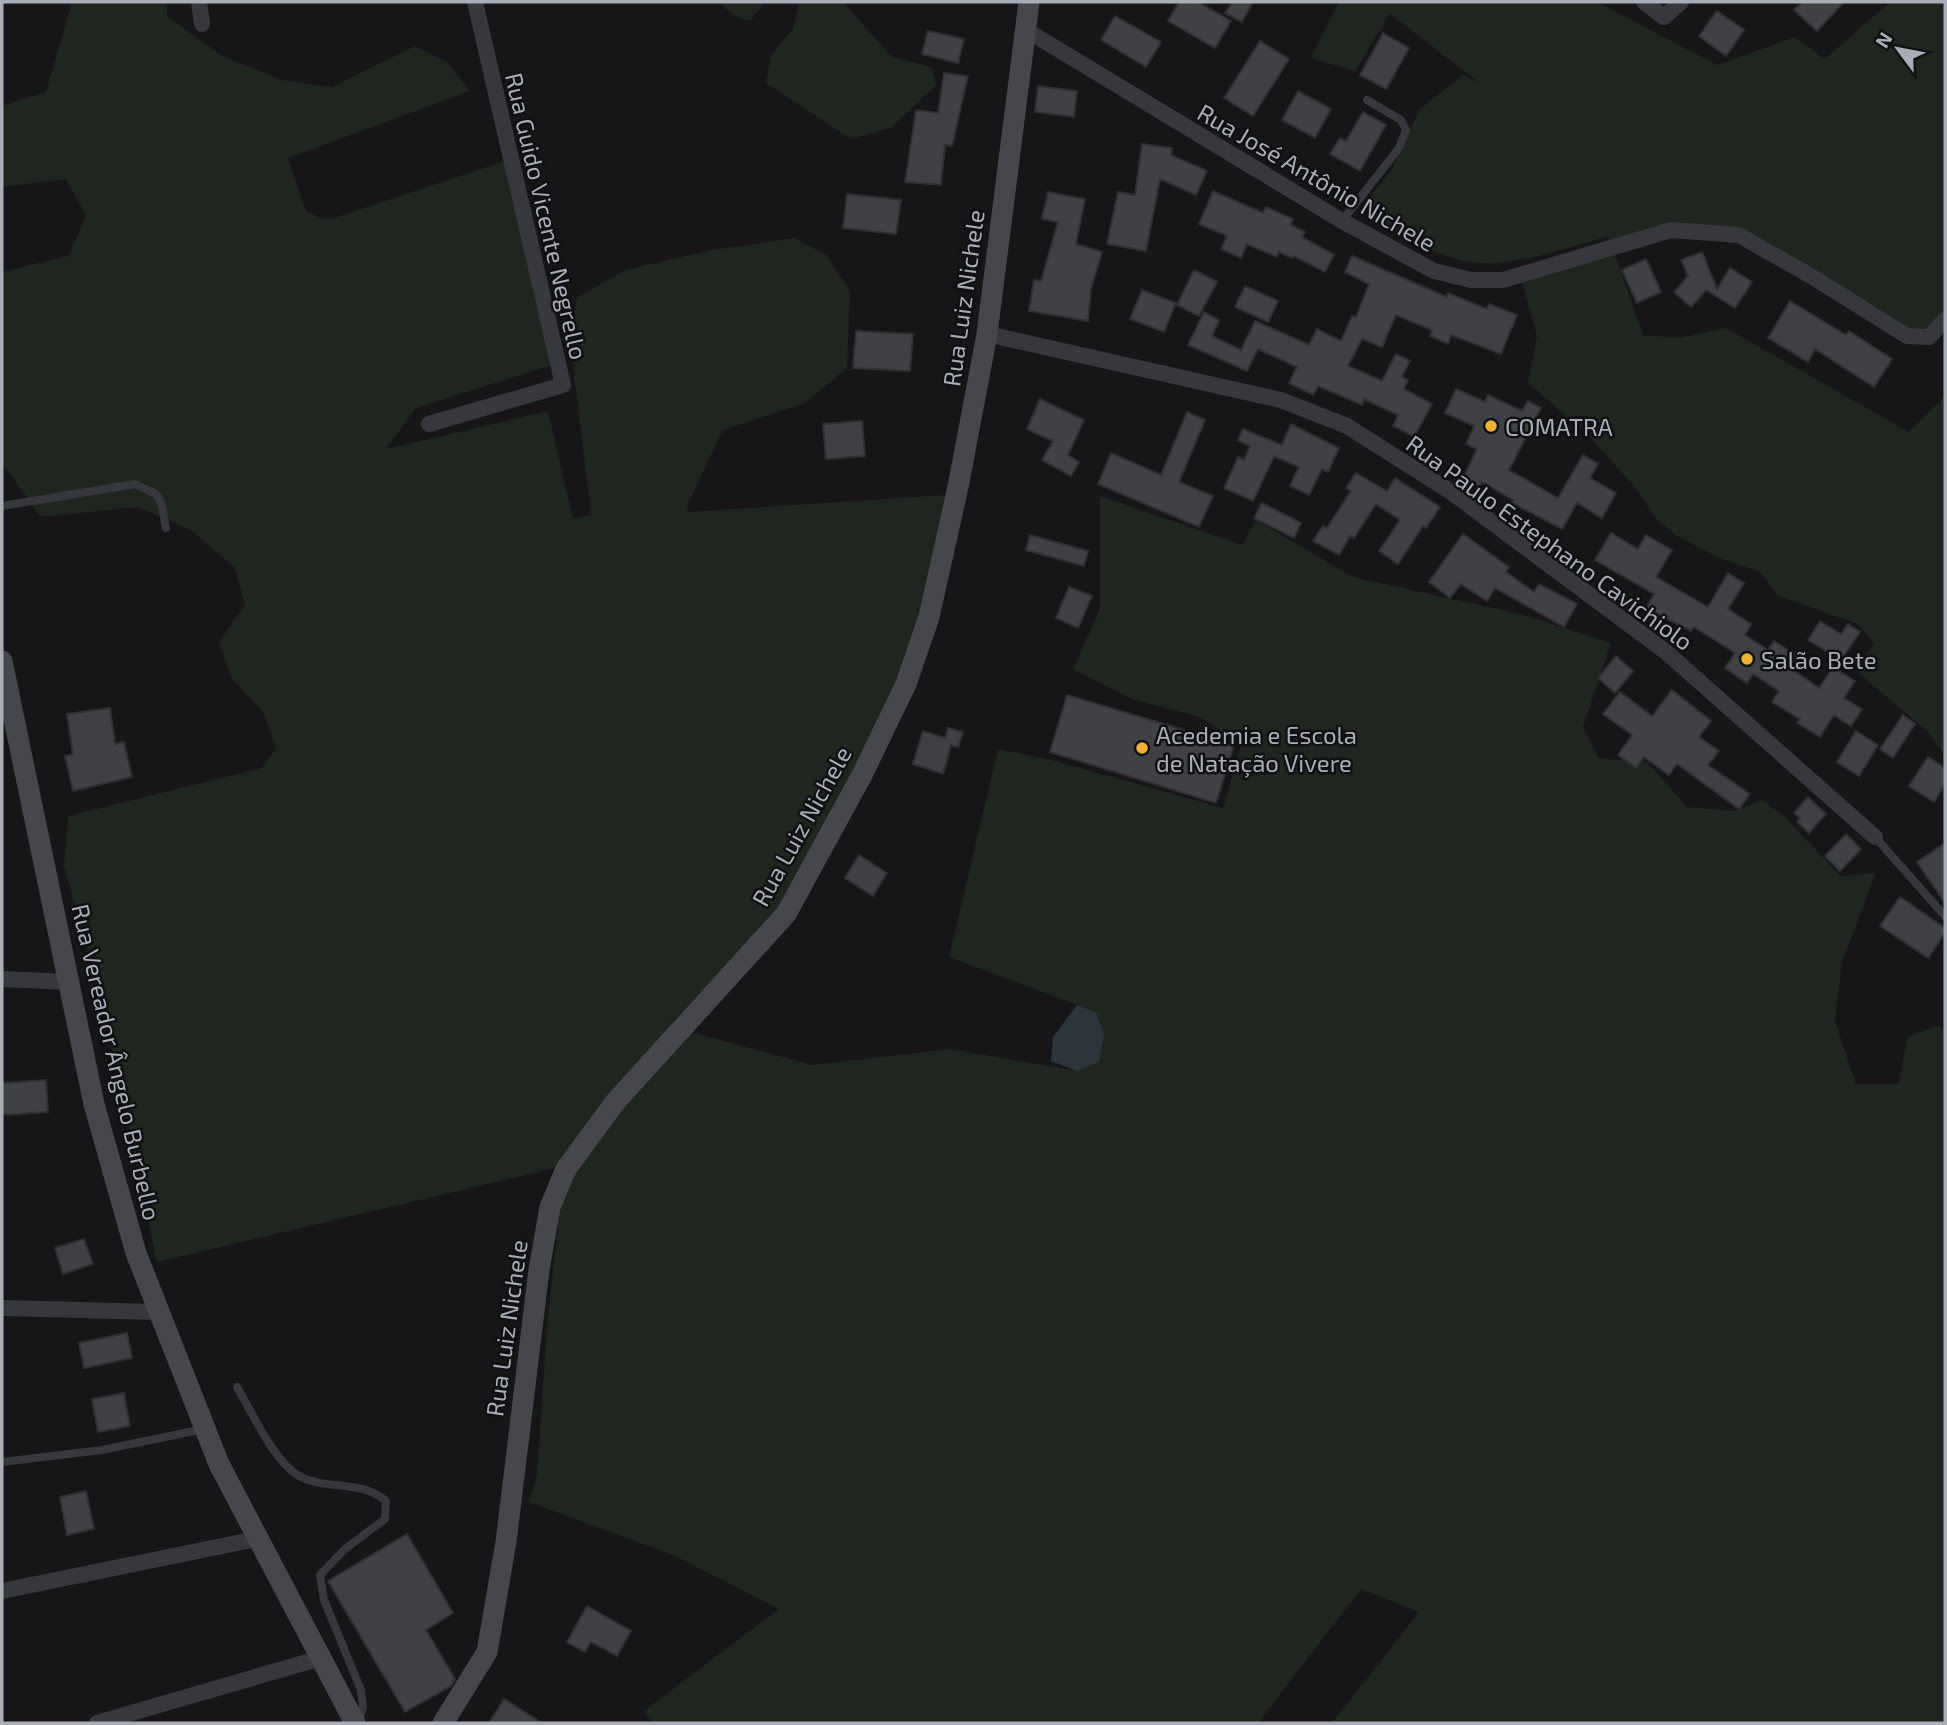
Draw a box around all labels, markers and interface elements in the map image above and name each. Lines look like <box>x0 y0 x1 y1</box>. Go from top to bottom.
north arrow <box>1863 14 1933 84</box>
text: N <box>1870 28 1897 52</box>
street label: Rua Guido Vicente Negrello <box>500 70 594 362</box>
street label: Rua José Antônio Nichele <box>1193 97 1441 257</box>
street label: Rua Luiz Nichele <box>936 208 990 388</box>
place label: COMATRA <box>1505 412 1613 441</box>
marker: COMATRA <box>1483 418 1499 434</box>
street label: Rua Paulo Estephano Cavichiolo <box>1401 428 1699 656</box>
place label: Salão Bete <box>1761 645 1877 674</box>
marker: Salão Bete <box>1739 651 1755 667</box>
place label: Acedemia e Escola de Natação Vivere <box>1156 720 1357 778</box>
marker: Acedemia e Escola de Natação Vivere <box>1134 740 1150 756</box>
street label: Rua Luiz Nichele <box>745 741 857 911</box>
street label: Rua Vereador Ângelo Burbello <box>66 901 168 1223</box>
street label: Rua Luiz Nichele <box>479 1238 533 1418</box>

